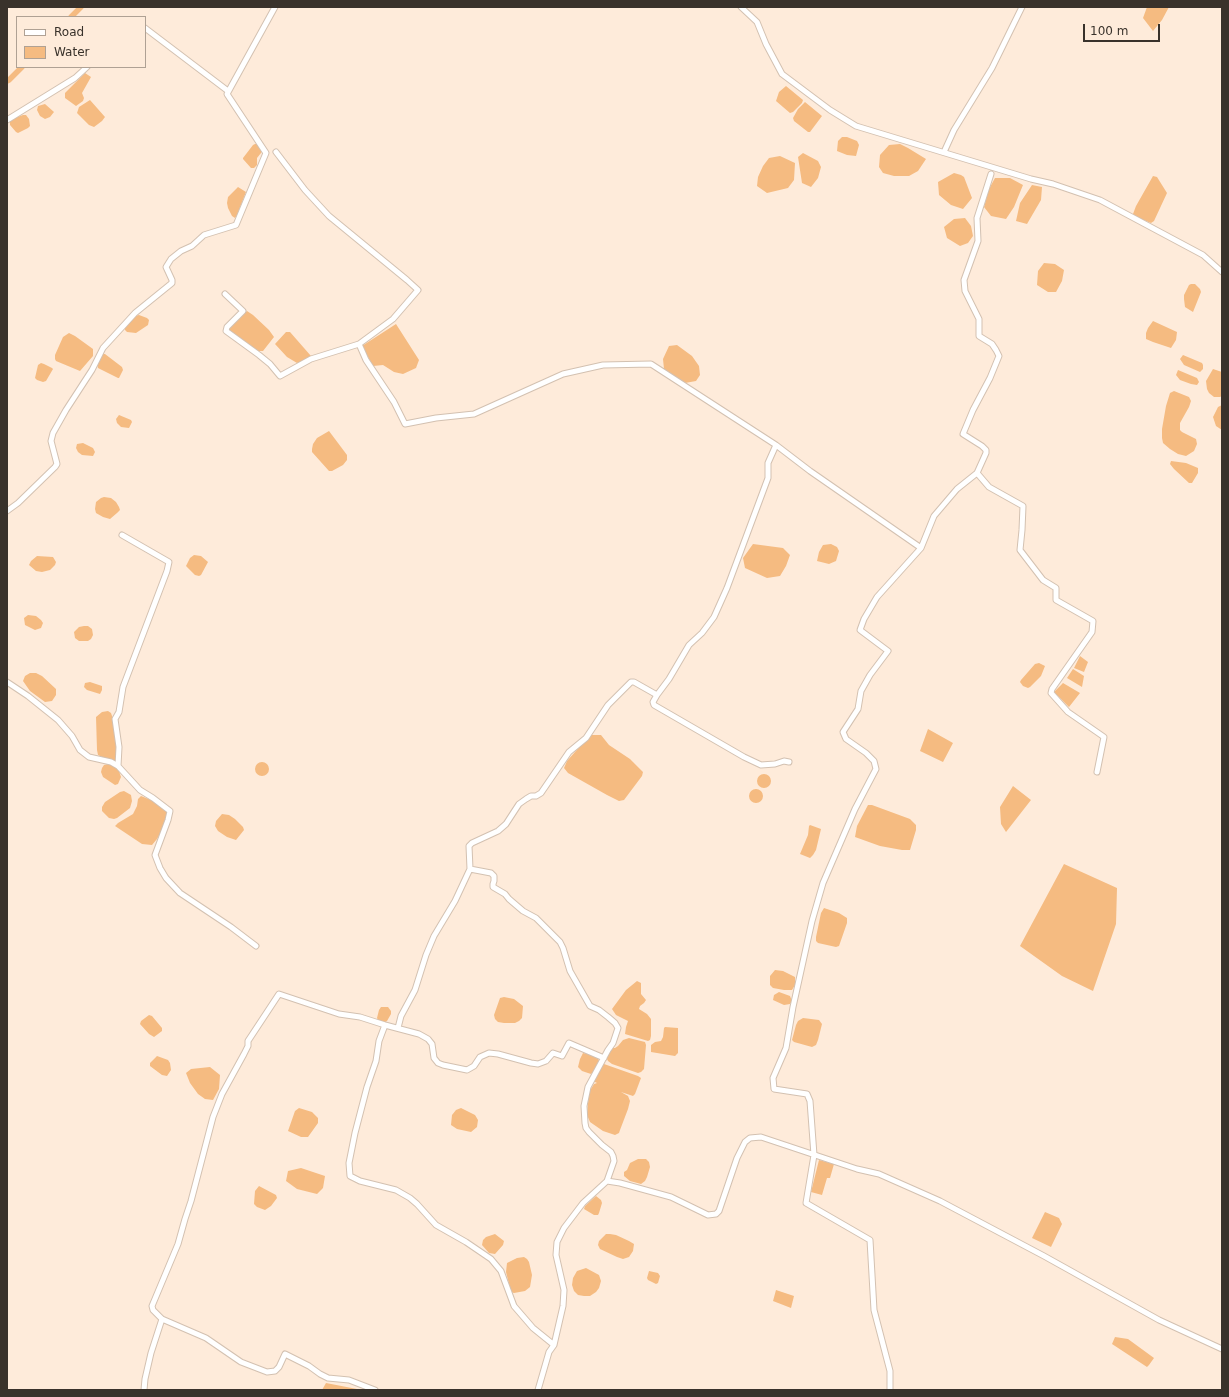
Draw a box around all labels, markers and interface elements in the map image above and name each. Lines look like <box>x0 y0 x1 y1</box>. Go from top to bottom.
legend <box>16 16 146 68</box>
scale bar <box>1085 16 1162 42</box>
text: 100 m <box>1090 24 1128 38</box>
text: Road <box>54 25 84 39</box>
text: Water <box>54 45 89 59</box>

